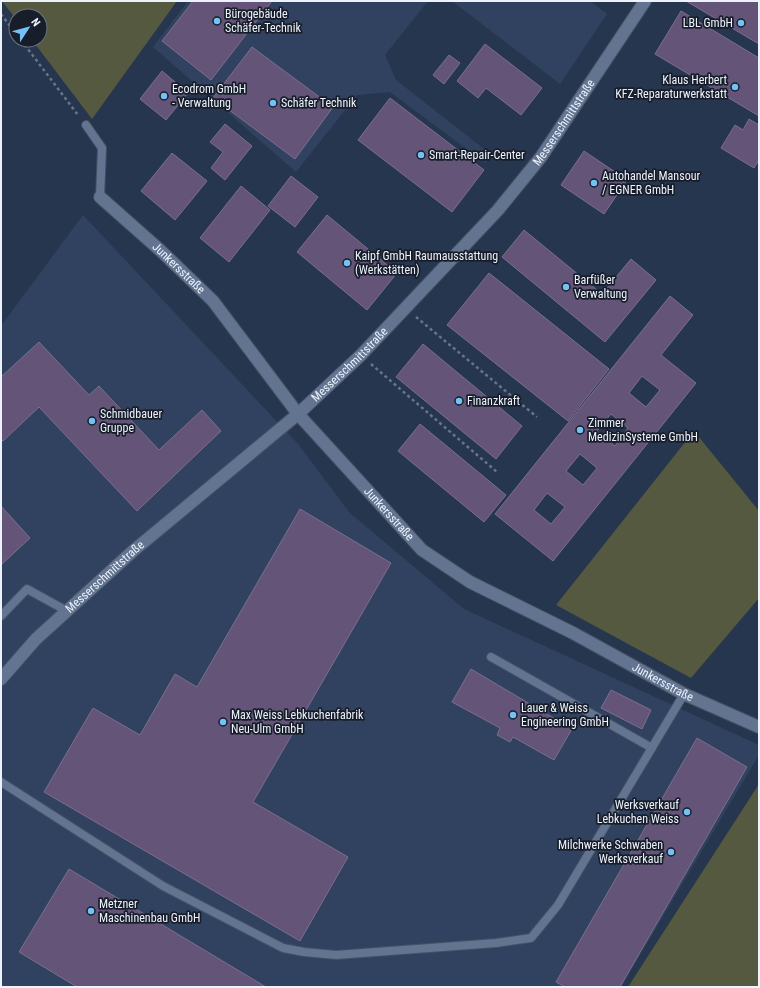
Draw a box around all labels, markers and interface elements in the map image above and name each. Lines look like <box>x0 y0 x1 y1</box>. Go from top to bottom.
place label: Bürogebäude Schäfer-Technik <box>225 7 301 35</box>
north arrow <box>8 8 48 48</box>
text: N <box>28 16 43 29</box>
marker: Bürogebäude Schäfer-Technik <box>212 16 222 26</box>
place label: LBL GmbH <box>683 16 733 30</box>
marker: LBL GmbH <box>736 18 746 28</box>
place label: Klaus Herbert KFZ-Reparaturwerkstatt <box>615 73 727 101</box>
street label: Messerschmittstraße <box>530 76 598 168</box>
place label: Ecodrom GmbH - Verwaltung <box>172 82 246 110</box>
marker: Klaus Herbert KFZ-Reparaturwerkstatt <box>730 82 740 92</box>
marker: Ecodrom GmbH - Verwaltung <box>159 91 169 101</box>
place label: Schäfer Technik <box>281 96 357 110</box>
marker: Schäfer Technik <box>268 98 278 108</box>
place label: Smart-Repair-Center <box>429 148 525 162</box>
marker: Smart-Repair-Center <box>416 150 426 160</box>
place label: Autohandel Mansour / EGNER GmbH <box>602 169 700 197</box>
marker: Autohandel Mansour / EGNER GmbH <box>589 178 599 188</box>
street label: Junkersstraße <box>149 240 208 297</box>
place label: Kaipf GmbH Raumausstattung (Werkstätten) <box>355 249 498 277</box>
marker: Kaipf GmbH Raumausstattung (Werkstätten) <box>342 258 352 268</box>
place label: Barfüßer Verwaltung <box>574 273 627 301</box>
marker: Barfüßer Verwaltung <box>561 282 571 292</box>
street label: Messerschmittstraße <box>309 324 391 405</box>
place label: Finanzkraft <box>467 394 521 408</box>
marker: Finanzkraft <box>454 396 464 406</box>
place label: Schmidbauer Gruppe <box>100 407 162 435</box>
marker: Schmidbauer Gruppe <box>87 416 97 426</box>
place label: Zimmer MedizinSysteme GmbH <box>588 416 698 444</box>
marker: Zimmer MedizinSysteme GmbH <box>575 425 585 435</box>
street label: Junkersstraße <box>361 484 417 544</box>
street label: Messerschmittstraße <box>63 538 147 616</box>
street label: Junkersstraße <box>630 660 696 704</box>
place label: Lauer & Weiss Engineering GmbH <box>521 701 609 729</box>
place label: Max Weiss Lebkuchenfabrik Neu-Ulm GmbH <box>231 708 364 736</box>
marker: Lauer & Weiss Engineering GmbH <box>508 710 518 720</box>
marker: Max Weiss Lebkuchenfabrik Neu-Ulm GmbH <box>218 717 228 727</box>
place label: Werksverkauf Lebkuchen Weiss <box>597 798 679 826</box>
marker: Werksverkauf Lebkuchen Weiss <box>682 807 692 817</box>
place label: Milchwerke Schwaben Werksverkauf <box>558 838 663 866</box>
marker: Milchwerke Schwaben Werksverkauf <box>666 847 676 857</box>
place label: Metzner Maschinenbau GmbH <box>99 897 200 925</box>
marker: Metzner Maschinenbau GmbH <box>86 906 96 916</box>

